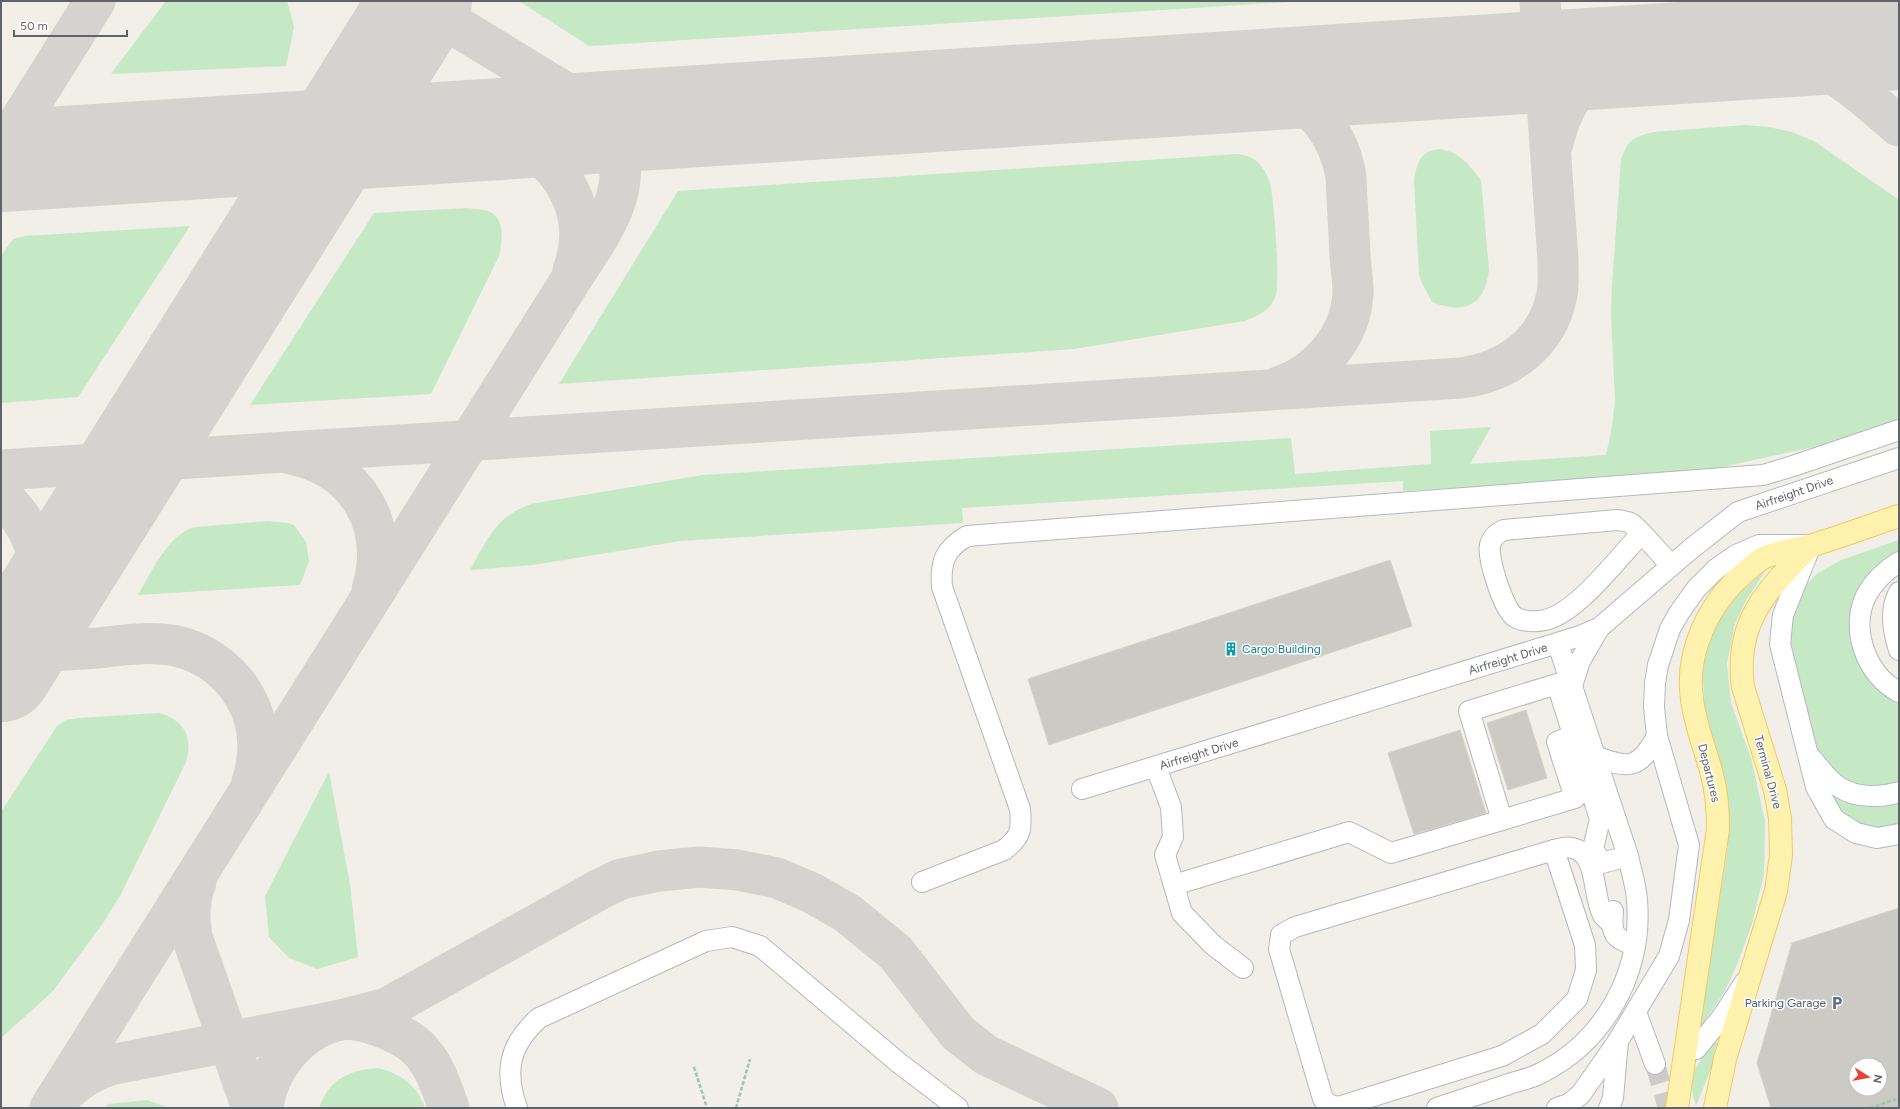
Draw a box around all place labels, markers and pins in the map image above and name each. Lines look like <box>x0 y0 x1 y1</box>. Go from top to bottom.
building icon: Cargo Building <box>1223 641 1239 657</box>
place label: Cargo Building <box>1242 642 1321 656</box>
parking icon: Parking Garage <box>1829 995 1845 1011</box>
place label: Parking Garage <box>1745 996 1826 1010</box>

